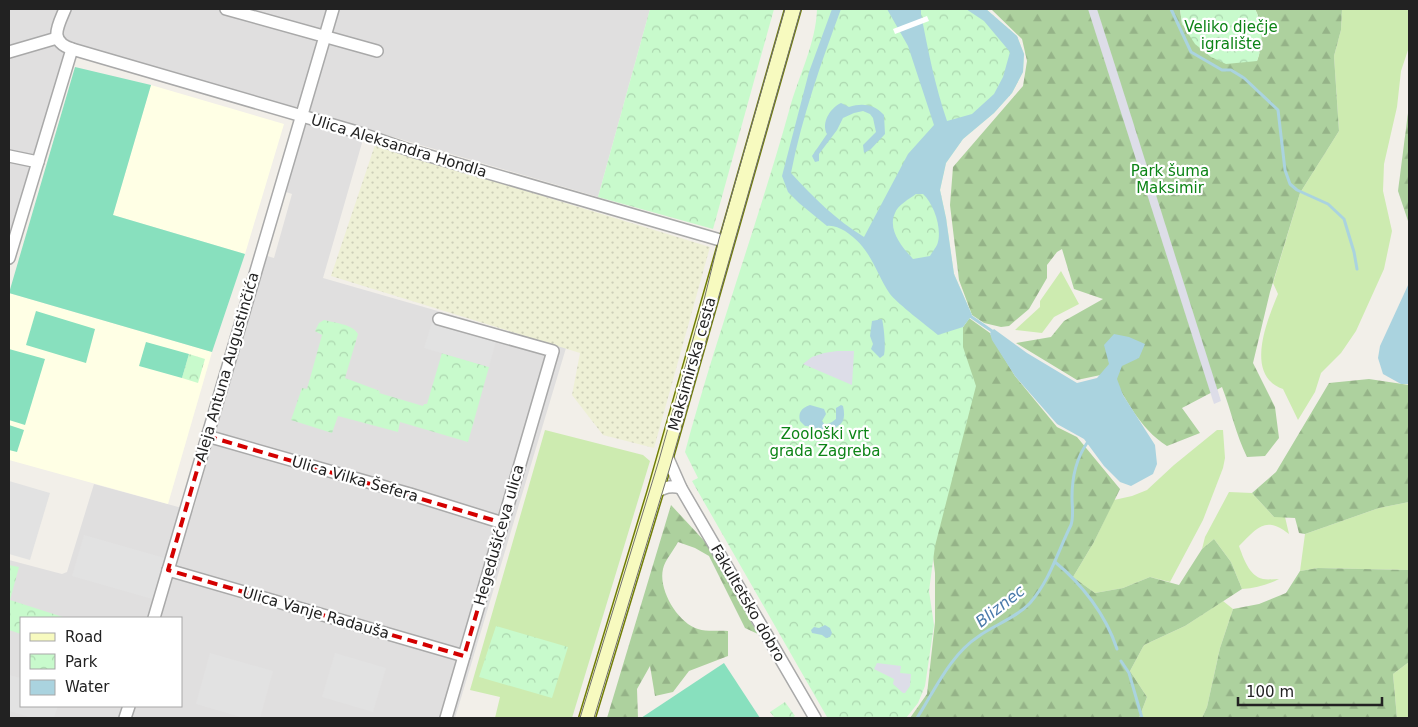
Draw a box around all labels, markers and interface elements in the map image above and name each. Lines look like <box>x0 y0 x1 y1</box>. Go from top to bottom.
park label: Veliko dječje igralište <box>1184 18 1278 53</box>
street label: Ulica Aleksandra Hondla <box>309 111 489 181</box>
park label: Park šuma Maksimir <box>1131 162 1209 197</box>
street label: Aleja Antuna Augustinčića <box>191 270 263 464</box>
street label: Maksimirska cesta <box>664 295 720 433</box>
park label: Zoološki vrt grada Zagreba <box>769 425 881 460</box>
street label: Ulica Vilka Šefera <box>290 451 421 506</box>
street label: Hegedušićeva ulica <box>470 462 528 608</box>
street label: Fakultetsko dobro <box>707 541 789 665</box>
water label: Bliznec <box>972 581 1028 631</box>
street label: Ulica Vanje Radauša <box>240 583 392 643</box>
legend <box>20 617 182 707</box>
text: Road <box>65 628 103 646</box>
text: Park <box>65 653 98 671</box>
scale bar <box>1238 674 1382 706</box>
text: Water <box>65 678 110 696</box>
text: 100 m <box>1246 683 1294 701</box>

